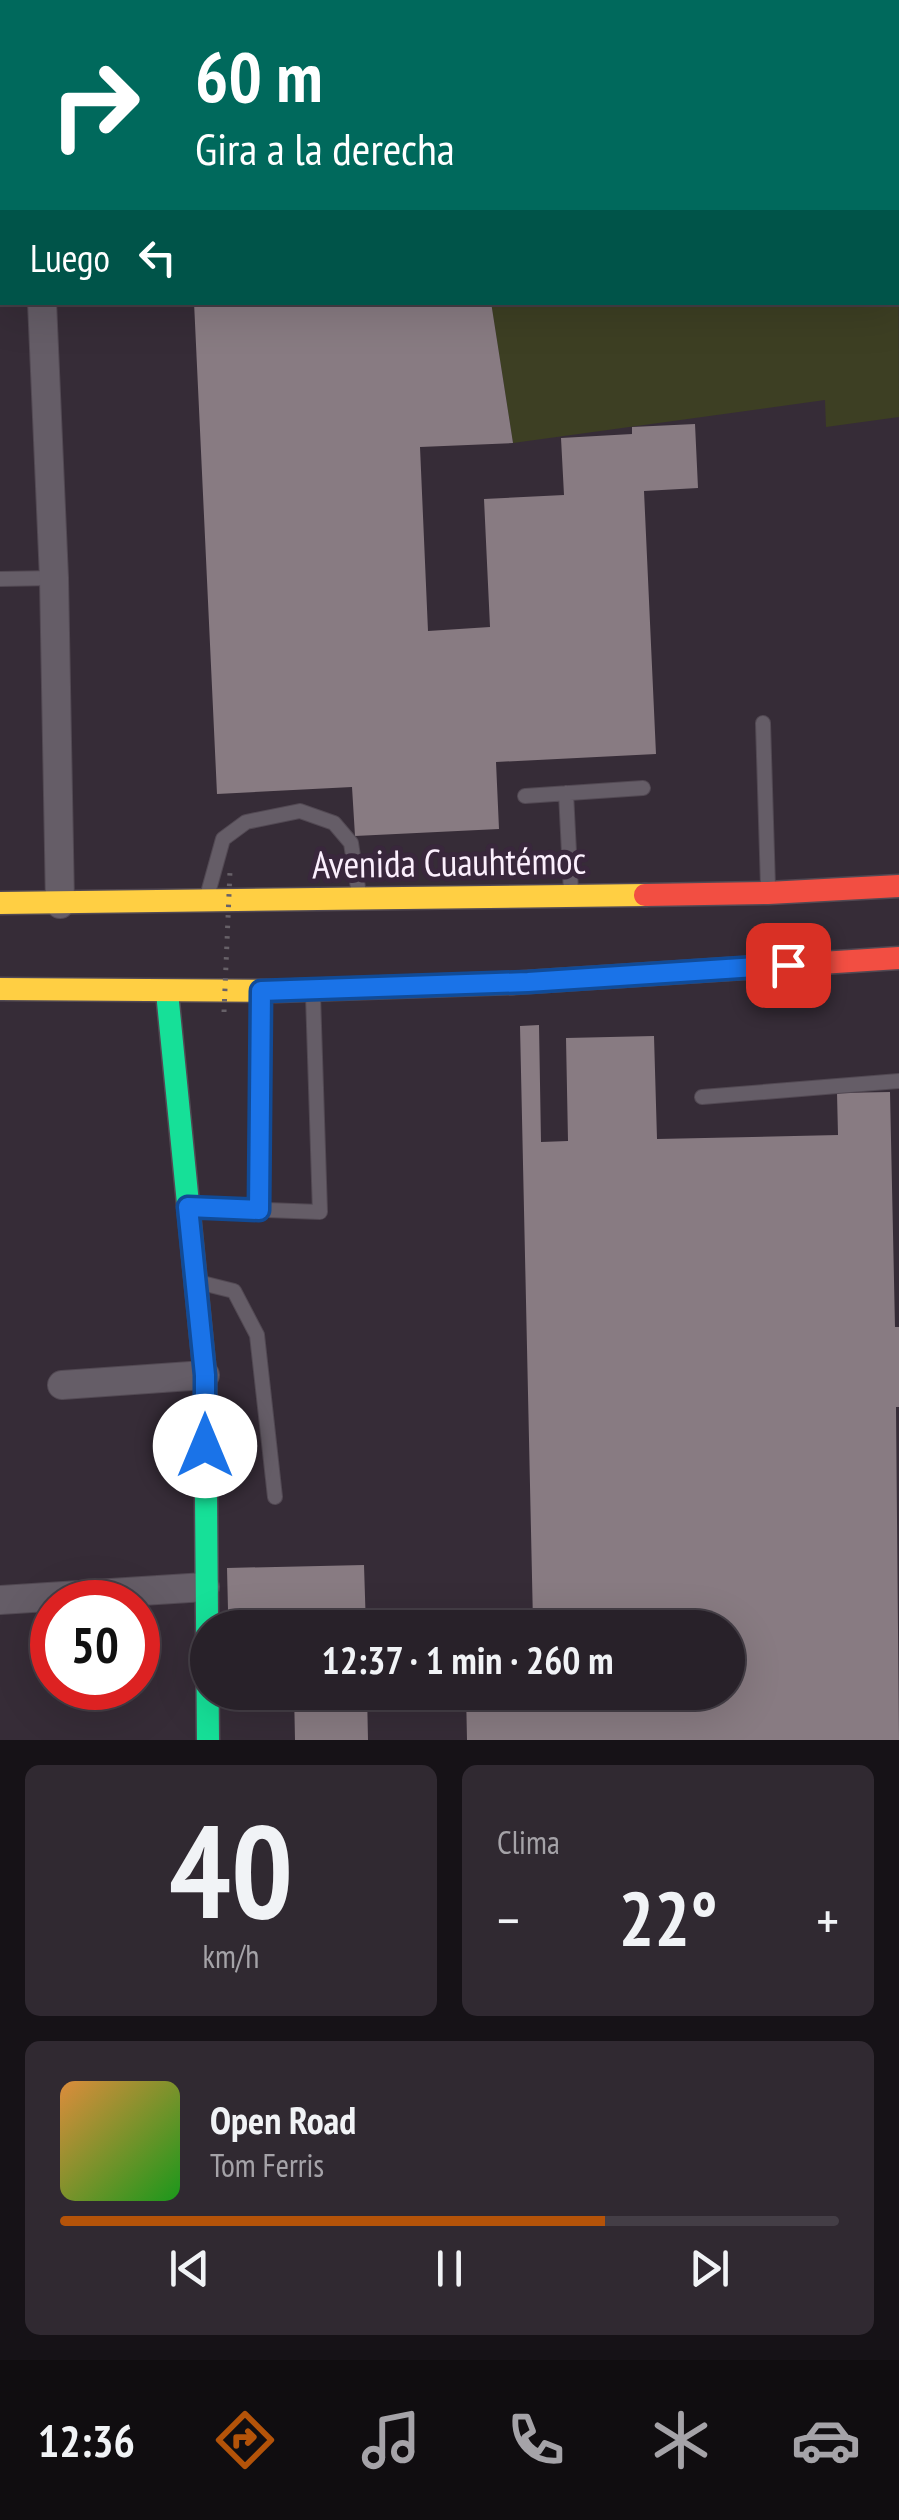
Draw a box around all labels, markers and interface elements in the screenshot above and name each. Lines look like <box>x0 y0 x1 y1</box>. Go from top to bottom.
text: 60 m <box>195 31 323 121</box>
icon: right <box>30 40 160 170</box>
text: Gira a la derecha <box>195 119 455 177</box>
icon: left <box>130 230 185 285</box>
text: Luego <box>30 233 110 282</box>
street label: Avenida Cuauhtémoc <box>311 835 586 888</box>
pin <box>746 923 831 1008</box>
icon: arrive <box>761 938 816 993</box>
position arrow <box>153 1394 257 1498</box>
speed limit sign: 50 <box>30 1580 160 1710</box>
text: 12:37 · 1 min · 260 m <box>321 1635 614 1684</box>
text: 40 <box>169 1786 293 1954</box>
text: Clima <box>497 1821 560 1863</box>
text: 22° <box>618 1870 718 1967</box>
text: − <box>497 1884 520 1955</box>
text: + <box>816 1884 839 1955</box>
text: km/h <box>203 1935 259 1977</box>
text: Open Road <box>210 2095 356 2144</box>
text: Tom Ferris <box>210 2144 324 2186</box>
icon: previous <box>162 2241 217 2296</box>
icon: pause <box>422 2241 477 2296</box>
icon: next <box>682 2241 737 2296</box>
icon: directions <box>210 2405 280 2475</box>
icon: music <box>356 2405 426 2475</box>
icon: phone <box>501 2405 571 2475</box>
icon: climate <box>646 2405 716 2475</box>
icon: car <box>791 2405 861 2475</box>
text: 12:36 <box>38 2411 135 2469</box>

